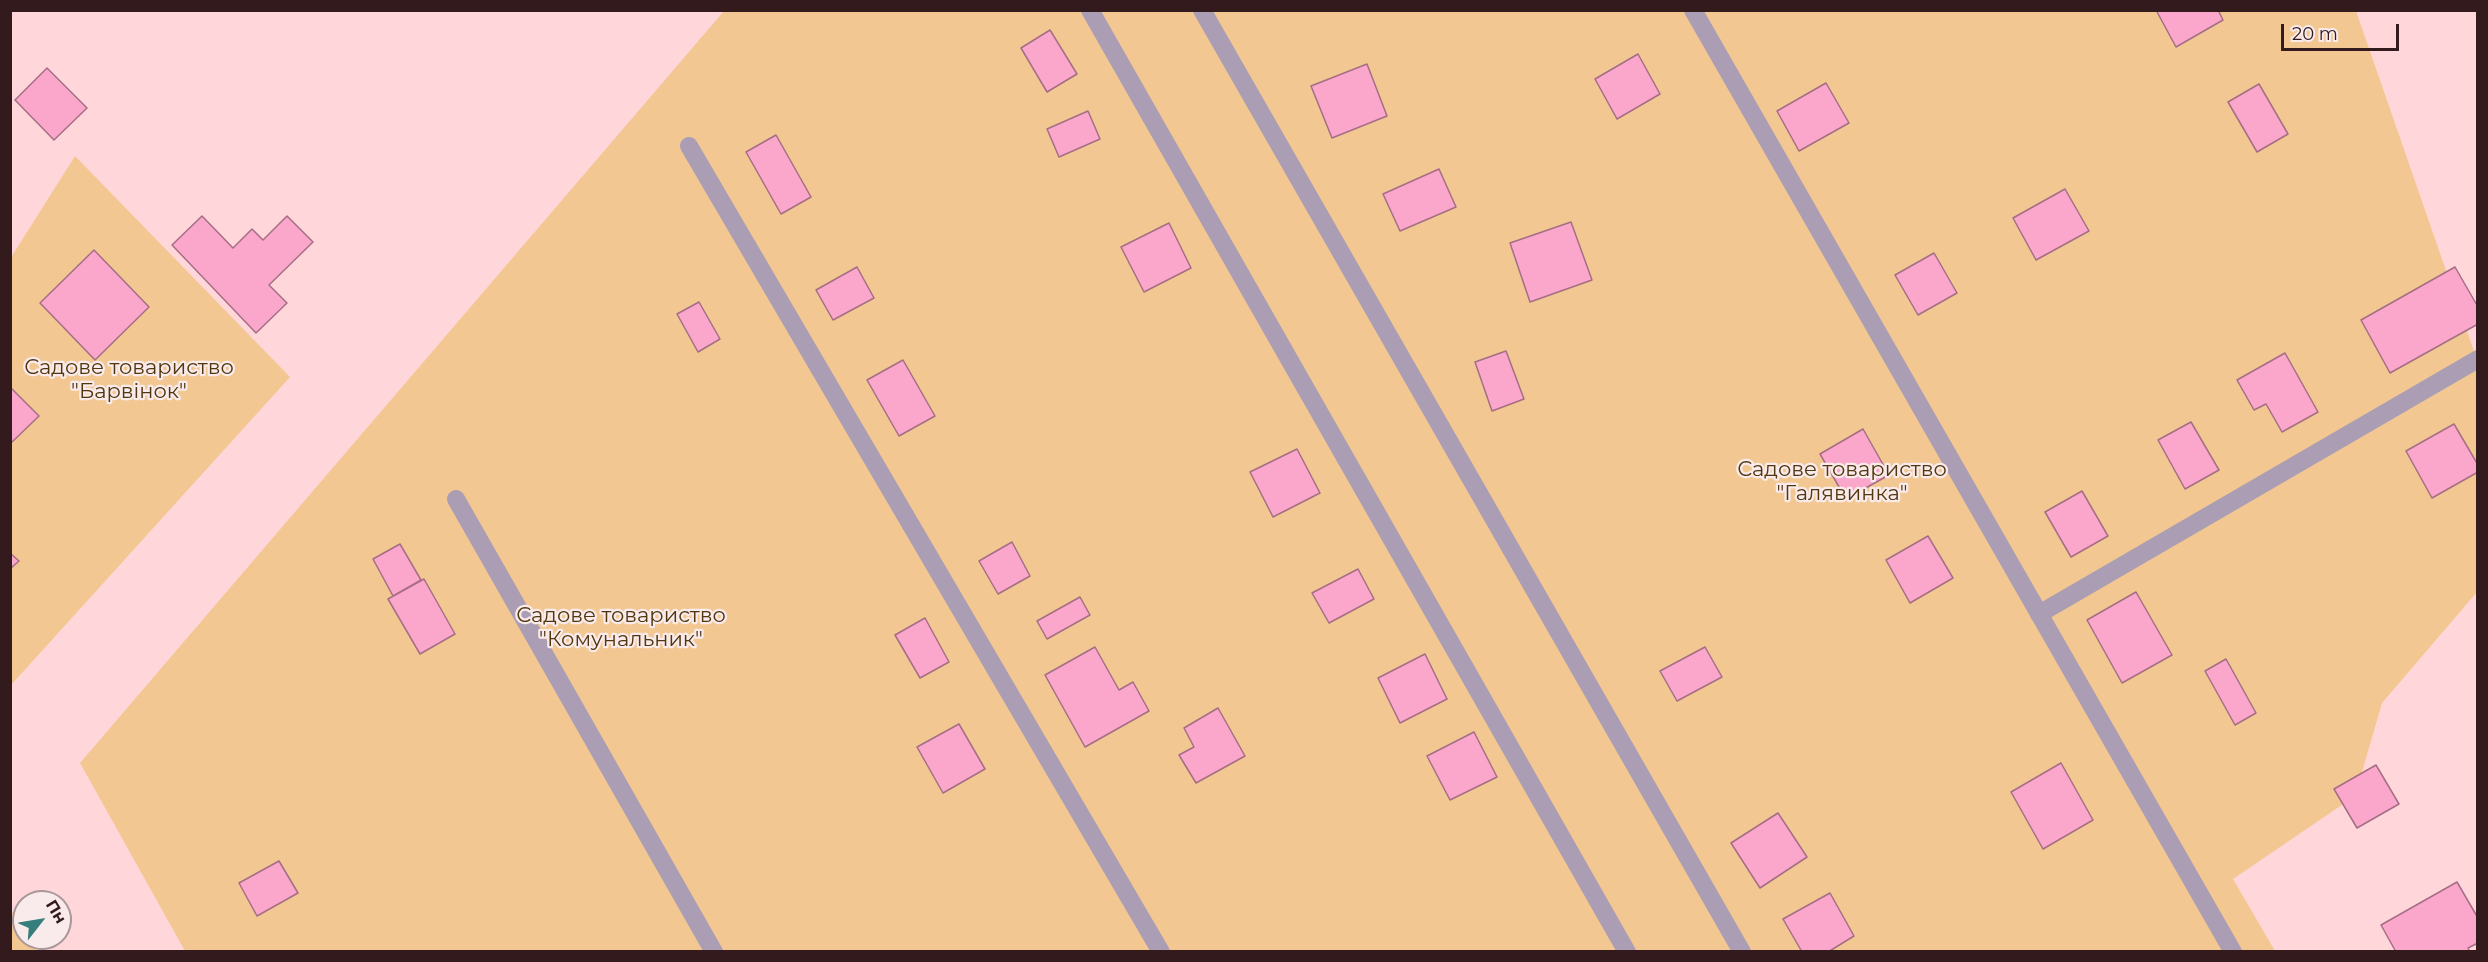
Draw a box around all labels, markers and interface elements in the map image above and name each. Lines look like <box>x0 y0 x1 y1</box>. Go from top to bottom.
scale bar <box>2284 12 2402 50</box>
text: 20 m <box>2292 23 2338 45</box>
park label: Садове товариство "Барвінок" <box>24 355 234 405</box>
park label: Садове товариство "Галявинка" <box>1737 457 1947 507</box>
park label: Садове товариство "Комунальник" <box>516 603 726 653</box>
north arrow <box>12 890 72 950</box>
text: Пн <box>42 896 70 927</box>

